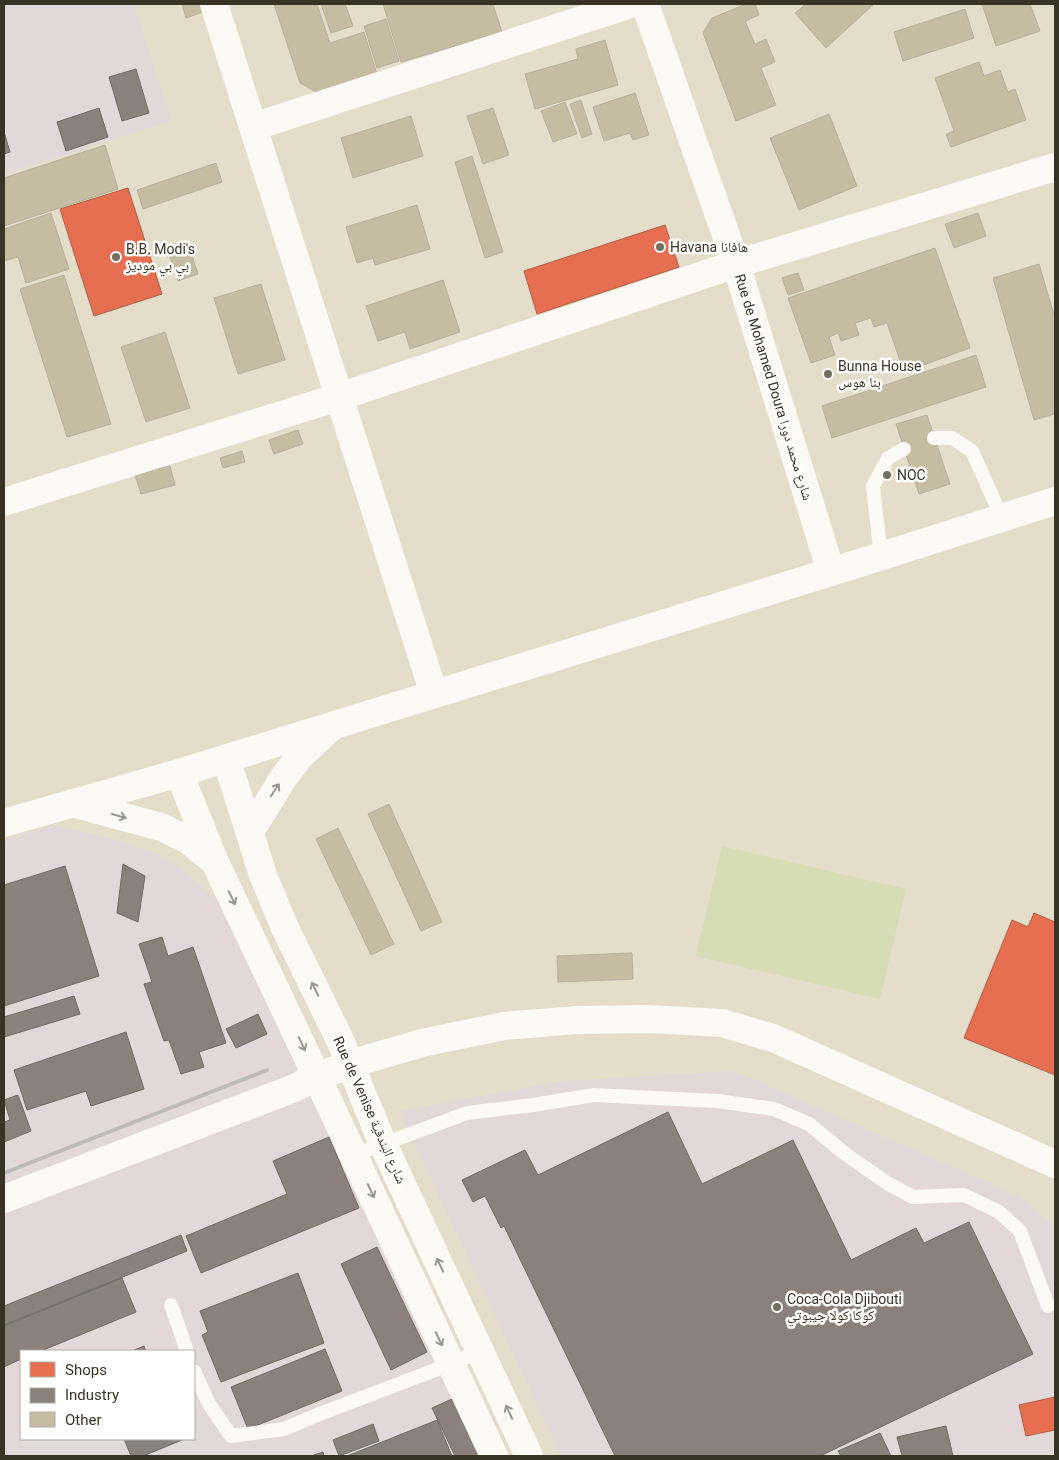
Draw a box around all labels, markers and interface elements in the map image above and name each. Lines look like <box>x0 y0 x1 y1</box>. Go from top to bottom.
place label: Havana هافانا <box>670 239 748 255</box>
place label: B.B. Modi's بي بي موديز <box>125 241 195 277</box>
marker: Havana هافانا <box>654 241 666 253</box>
marker: B.B. Modi's بي بي موديز <box>110 251 122 263</box>
street label: Rue de Mohamed Doura شارع محمد دورا <box>730 272 816 503</box>
place label: Bunna House بنا هوس <box>838 358 921 391</box>
marker: Bunna House بنا هوس <box>822 368 834 380</box>
place label: NOC <box>897 467 926 483</box>
marker: NOC <box>881 469 893 481</box>
one-way arrow <box>270 784 280 798</box>
one-way arrow <box>111 812 127 822</box>
one-way arrow <box>228 890 237 905</box>
one-way arrow <box>310 982 320 997</box>
street label: Rue de Venise شارع البندقية <box>328 1034 410 1187</box>
one-way arrow <box>297 1037 307 1052</box>
one-way arrow <box>366 1184 376 1199</box>
one-way arrow <box>435 1258 445 1273</box>
place label: Coca-Cola Djibouti كوكا كولا جيبوتي <box>787 1291 902 1327</box>
marker: Coca-Cola Djibouti كوكا كولا جيبوتي <box>771 1301 783 1313</box>
one-way arrow <box>435 1331 445 1346</box>
legend <box>20 1350 195 1440</box>
text: Shops <box>65 1361 107 1379</box>
text: Industry <box>65 1386 119 1404</box>
one-way arrow <box>503 1405 513 1420</box>
text: Other <box>65 1411 102 1429</box>

